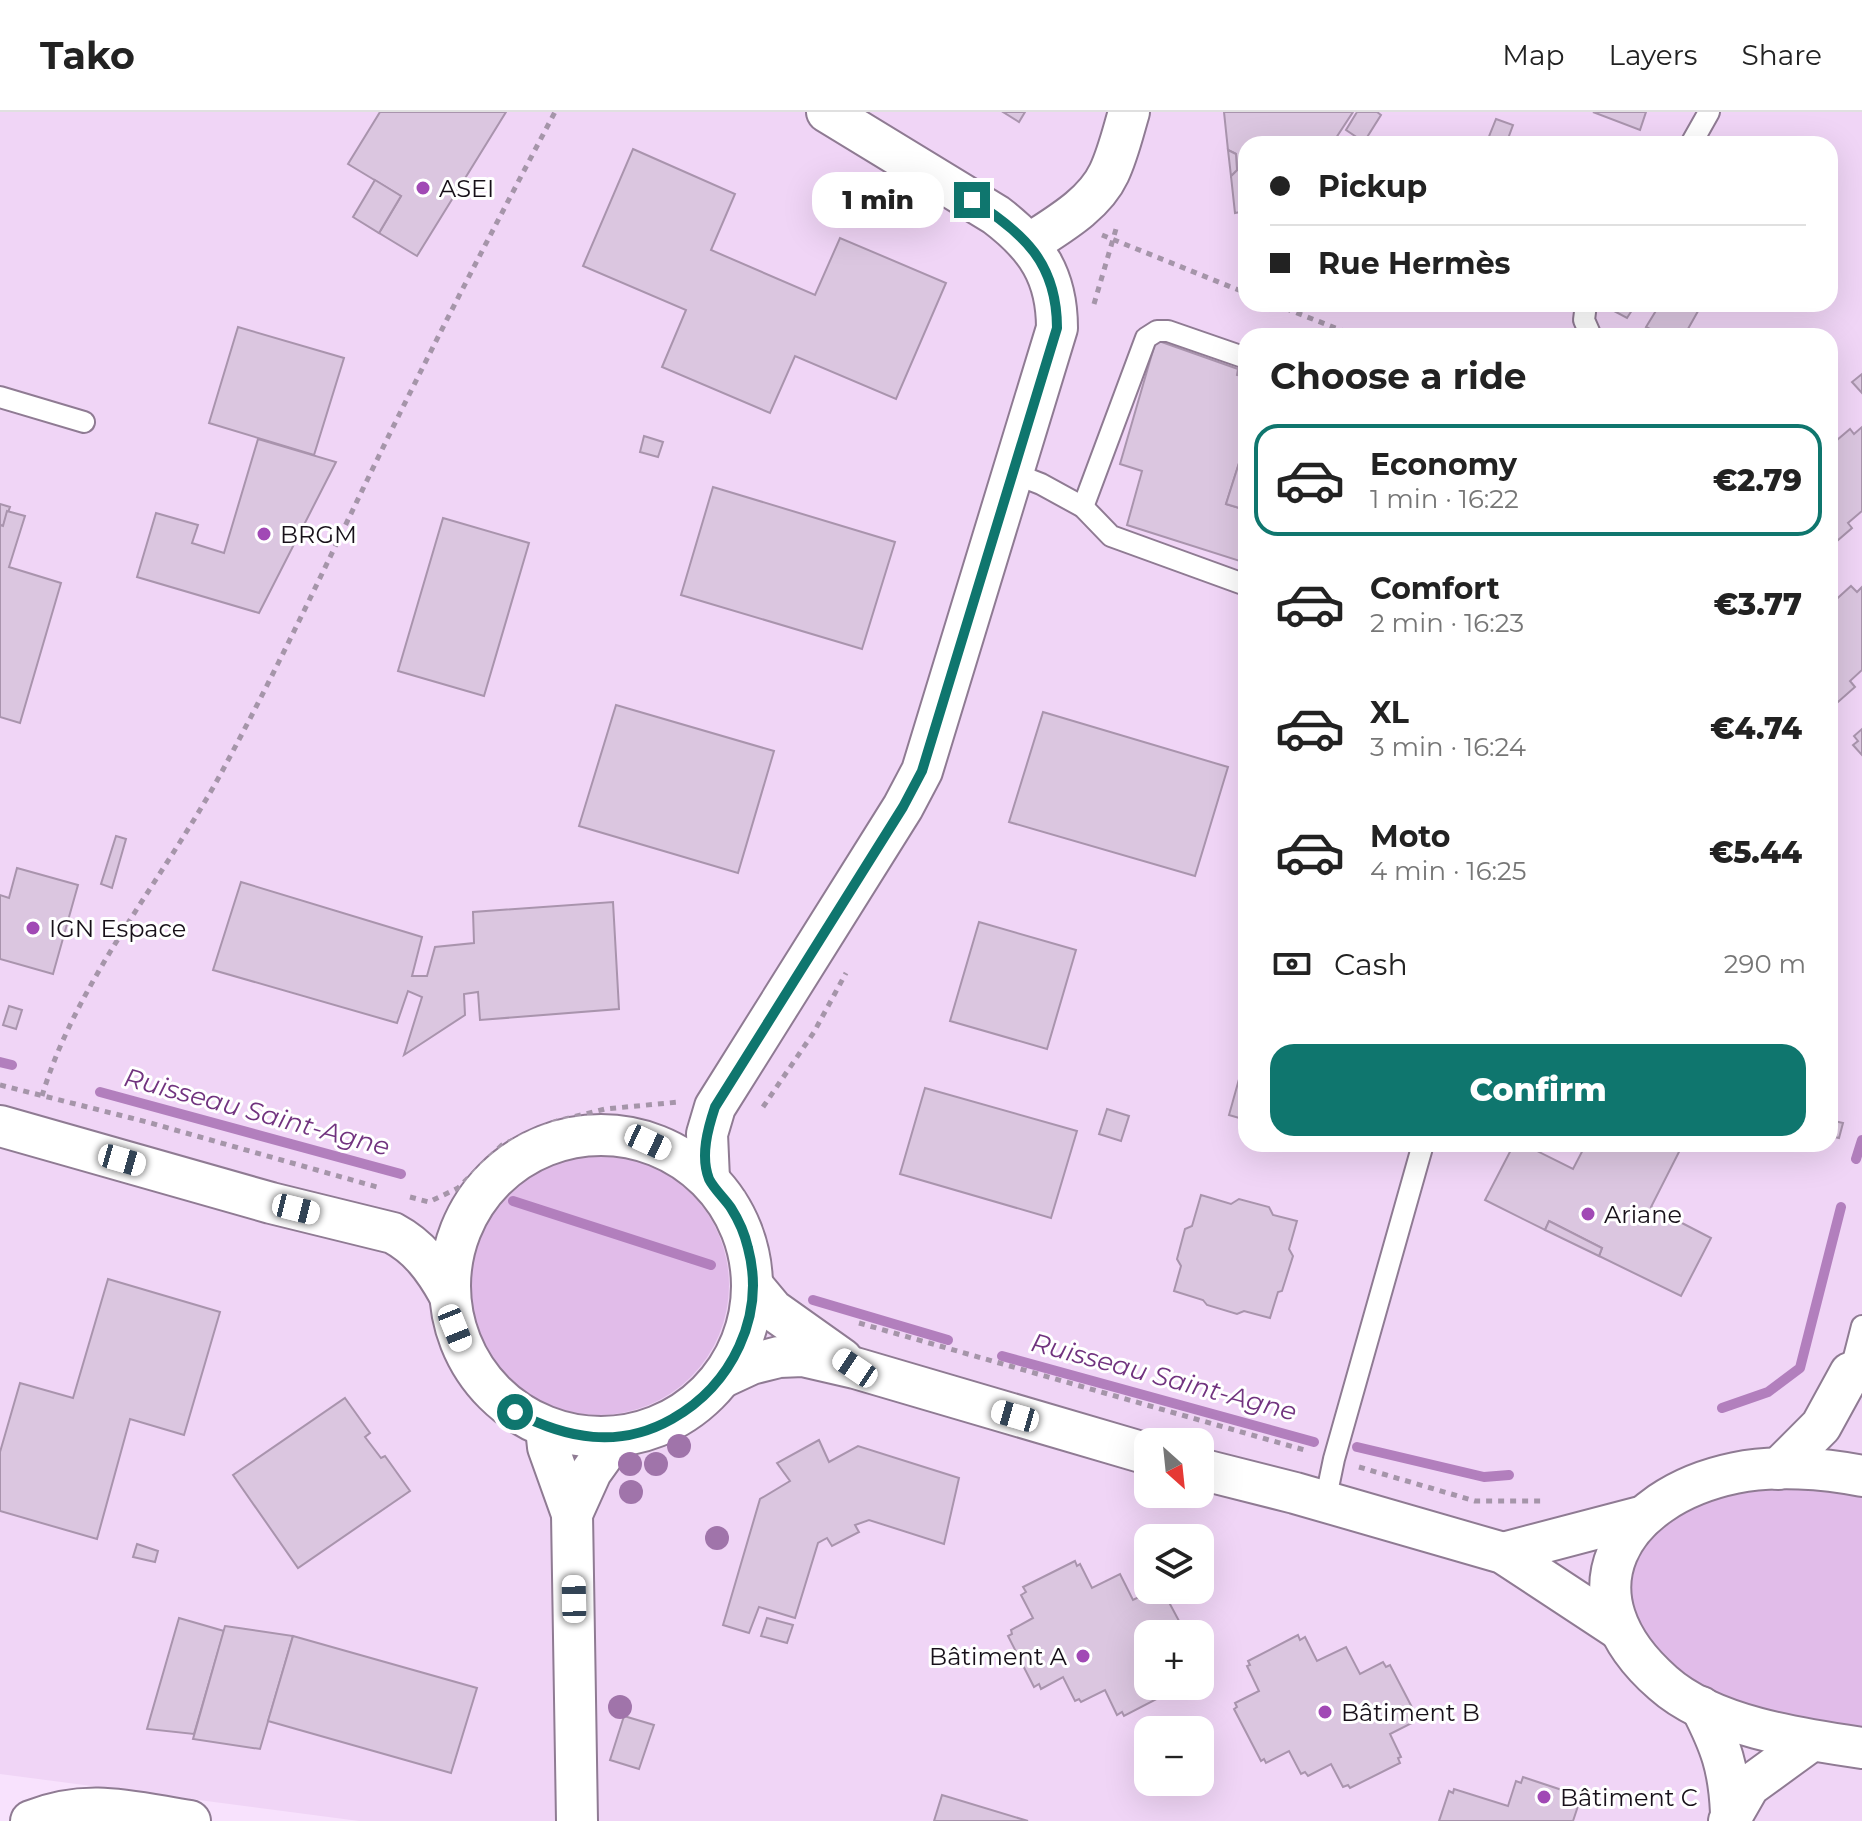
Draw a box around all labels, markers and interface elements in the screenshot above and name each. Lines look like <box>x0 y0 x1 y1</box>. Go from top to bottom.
text: Tako <box>40 32 135 79</box>
text: Map <box>1502 38 1565 72</box>
text: Layers <box>1609 38 1698 72</box>
text: Share <box>1742 38 1822 72</box>
text: Pickup <box>1318 168 1427 205</box>
callout: 1 min <box>812 172 944 228</box>
place label: ASEI <box>439 174 494 203</box>
marker: ASEI <box>414 179 432 197</box>
route end <box>954 182 990 218</box>
text: 1 min <box>842 184 914 216</box>
text: Rue Hermès <box>1318 245 1511 282</box>
text: Choose a ride <box>1270 354 1527 398</box>
icon: car <box>1274 444 1346 516</box>
text: Economy <box>1370 446 1517 483</box>
text: €2.79 <box>1713 462 1802 499</box>
text: 1 min · 16:22 <box>1370 483 1519 515</box>
place label: BRGM <box>280 520 357 549</box>
marker: BRGM <box>255 525 273 543</box>
icon: car <box>1274 568 1346 640</box>
text: Comfort <box>1370 570 1500 607</box>
text: €3.77 <box>1713 586 1802 623</box>
text: 2 min · 16:23 <box>1370 607 1524 639</box>
icon: car <box>1274 692 1346 764</box>
text: XL <box>1370 694 1409 731</box>
text: €4.74 <box>1710 710 1802 747</box>
text: 3 min · 16:24 <box>1370 731 1526 763</box>
icon: car <box>1274 816 1346 888</box>
text: Moto <box>1370 818 1451 855</box>
text: €5.44 <box>1709 834 1802 871</box>
text: 4 min · 16:25 <box>1370 855 1527 887</box>
place label: IGN Espace <box>49 914 186 943</box>
marker: IGN Espace <box>24 919 42 937</box>
icon: cash <box>1270 942 1314 986</box>
text: Cash <box>1334 946 1408 983</box>
text: 290 m <box>1724 948 1806 980</box>
button: Confirm <box>1270 1044 1806 1136</box>
water label: Ruisseau Saint-Agne <box>121 1061 393 1163</box>
car <box>621 1121 675 1163</box>
car <box>96 1142 148 1178</box>
car <box>270 1192 322 1226</box>
place label: Ariane <box>1604 1200 1682 1229</box>
marker: Ariane <box>1579 1205 1597 1223</box>
car <box>435 1301 475 1355</box>
water label: Ruisseau Saint-Agne <box>1028 1326 1300 1428</box>
car <box>828 1345 882 1391</box>
route start <box>497 1394 533 1430</box>
car <box>989 1398 1041 1434</box>
north arrow <box>1134 1428 1214 1508</box>
map controls <box>1134 1428 1214 1796</box>
button: layers <box>1134 1524 1214 1604</box>
car <box>562 1575 586 1623</box>
button: + <box>1134 1620 1214 1700</box>
place label: Bâtiment A <box>929 1642 1068 1671</box>
marker: Bâtiment A <box>1074 1647 1092 1665</box>
place label: Bâtiment B <box>1341 1698 1480 1727</box>
marker: Bâtiment B <box>1316 1703 1334 1721</box>
button: − <box>1134 1716 1214 1796</box>
place label: Bâtiment C <box>1560 1783 1698 1812</box>
marker: Bâtiment C <box>1535 1788 1553 1806</box>

